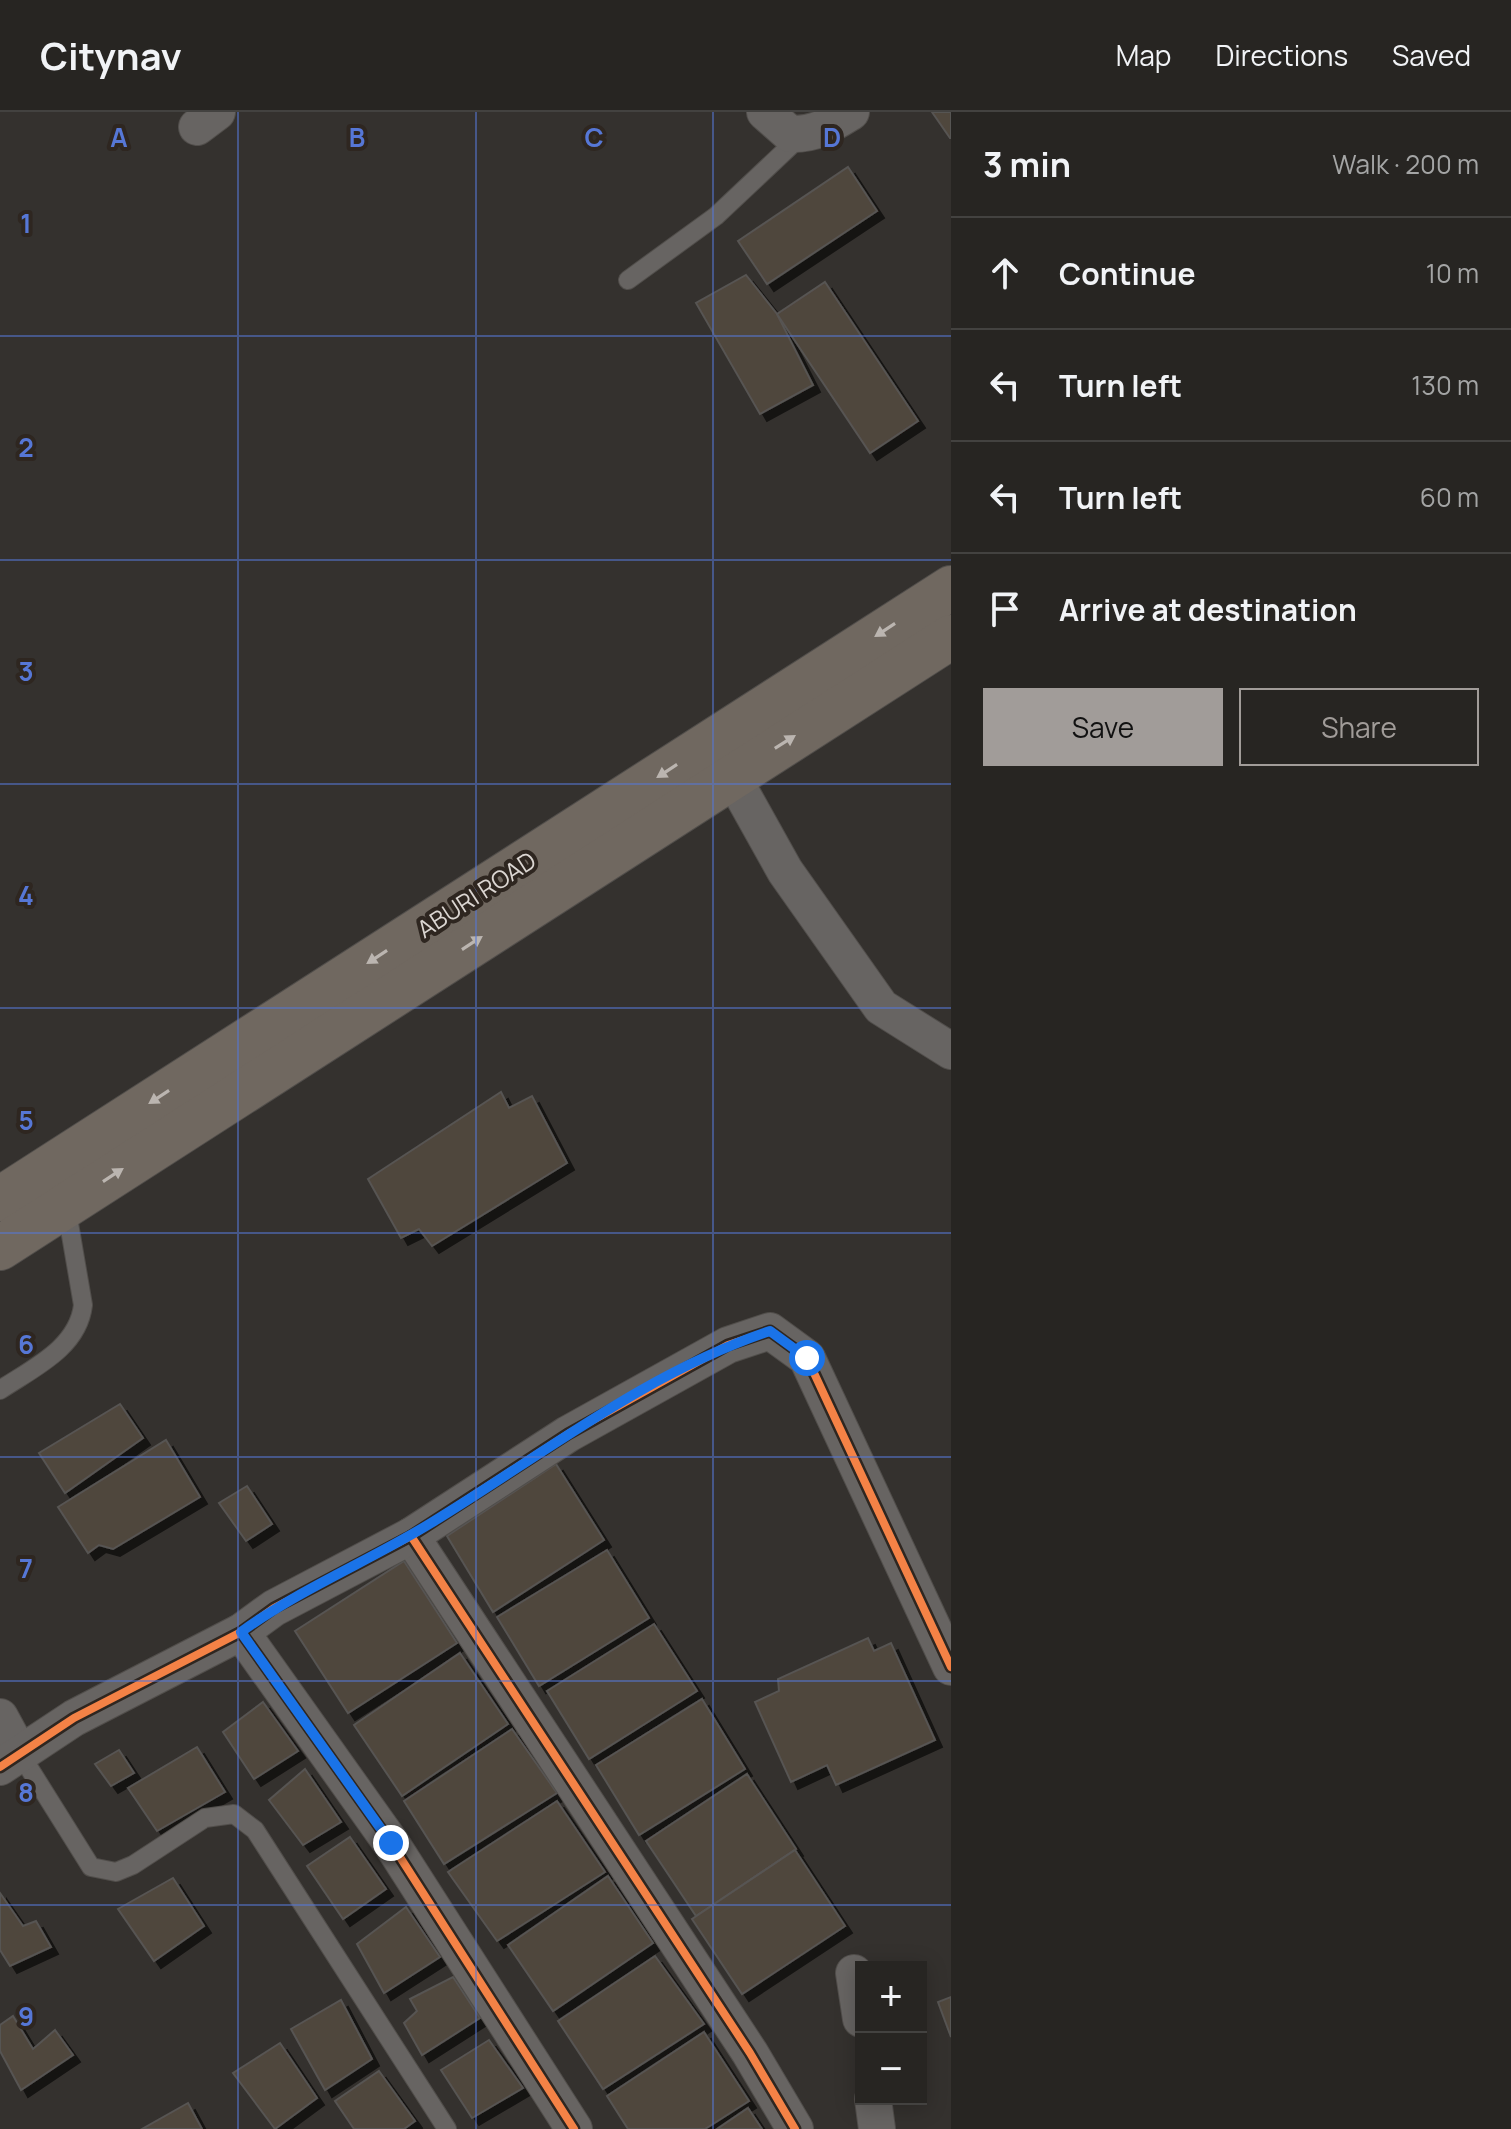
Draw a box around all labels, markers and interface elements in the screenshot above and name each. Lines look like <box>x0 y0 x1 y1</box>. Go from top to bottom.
text: Citynav <box>40 29 182 81</box>
text: Map <box>1116 36 1171 74</box>
text: Directions <box>1215 36 1348 74</box>
text: Saved <box>1392 36 1471 74</box>
text: A <box>110 119 128 155</box>
text: B <box>349 119 365 155</box>
text: C <box>584 119 604 155</box>
text: D <box>823 119 841 155</box>
text: 3 min <box>983 141 1071 187</box>
text: Walk · 200 m <box>1332 146 1479 182</box>
text: 1 <box>20 205 32 241</box>
icon: ahead <box>983 251 1027 295</box>
text: Continue <box>1059 253 1195 294</box>
text: 10 m <box>1426 255 1479 291</box>
icon: left <box>983 363 1027 407</box>
text: Turn left <box>1059 365 1182 406</box>
text: 130 m <box>1411 367 1479 403</box>
text: 2 <box>18 429 34 465</box>
icon: left <box>983 475 1027 519</box>
text: Turn left <box>1059 477 1182 518</box>
text: 60 m <box>1420 479 1479 515</box>
icon: arrive <box>983 587 1027 631</box>
text: Arrive at destination <box>1059 589 1357 630</box>
one-way arrow <box>875 622 896 637</box>
text: 3 <box>18 653 34 689</box>
button: Save <box>983 688 1223 766</box>
button: Share <box>1239 688 1479 766</box>
one-way arrow <box>774 736 796 750</box>
one-way arrow <box>656 763 678 777</box>
street label: ABURI ROAD <box>410 843 542 945</box>
text: 4 <box>18 877 34 913</box>
one-way arrow <box>461 936 483 951</box>
one-way arrow <box>367 949 388 964</box>
one-way arrow <box>148 1090 170 1104</box>
text: 5 <box>18 1102 34 1138</box>
one-way arrow <box>102 1168 123 1183</box>
text: 6 <box>18 1326 34 1362</box>
route start <box>789 1340 825 1376</box>
text: 7 <box>19 1550 33 1586</box>
text: 8 <box>18 1774 34 1810</box>
route end <box>373 1825 409 1861</box>
map controls <box>855 1961 927 2105</box>
button: + <box>855 1961 927 2033</box>
text: 9 <box>18 1998 34 2034</box>
button: − <box>855 2033 927 2105</box>

